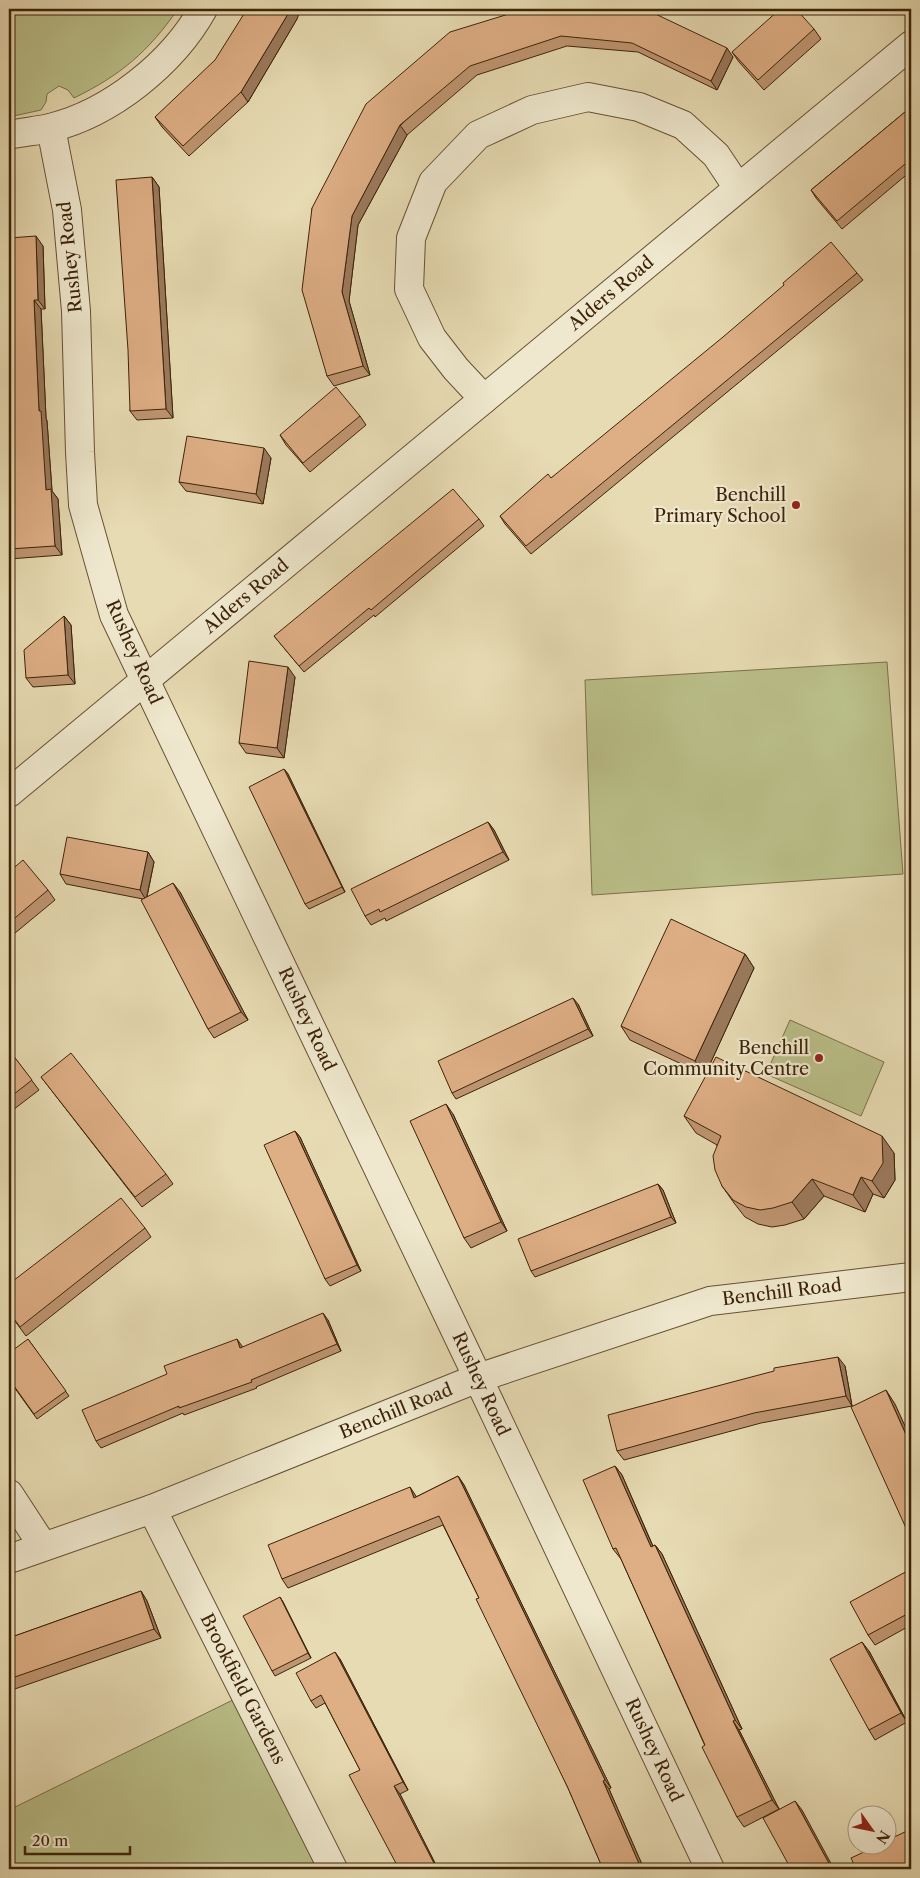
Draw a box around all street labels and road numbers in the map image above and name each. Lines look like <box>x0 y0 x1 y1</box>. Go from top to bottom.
street label: Rushey Road <box>53 200 87 314</box>
street label: Alders Road <box>563 251 658 336</box>
street label: Alders Road <box>198 554 293 639</box>
street label: Rushey Road <box>101 596 167 708</box>
street label: Rushey Road <box>273 964 341 1074</box>
street label: Benchill Road <box>721 1274 843 1310</box>
street label: Rushey Road <box>447 1329 515 1439</box>
street label: Benchill Road <box>336 1378 456 1444</box>
street label: Brookfield Gardens <box>195 1610 291 1768</box>
street label: Rushey Road <box>620 1695 688 1805</box>

